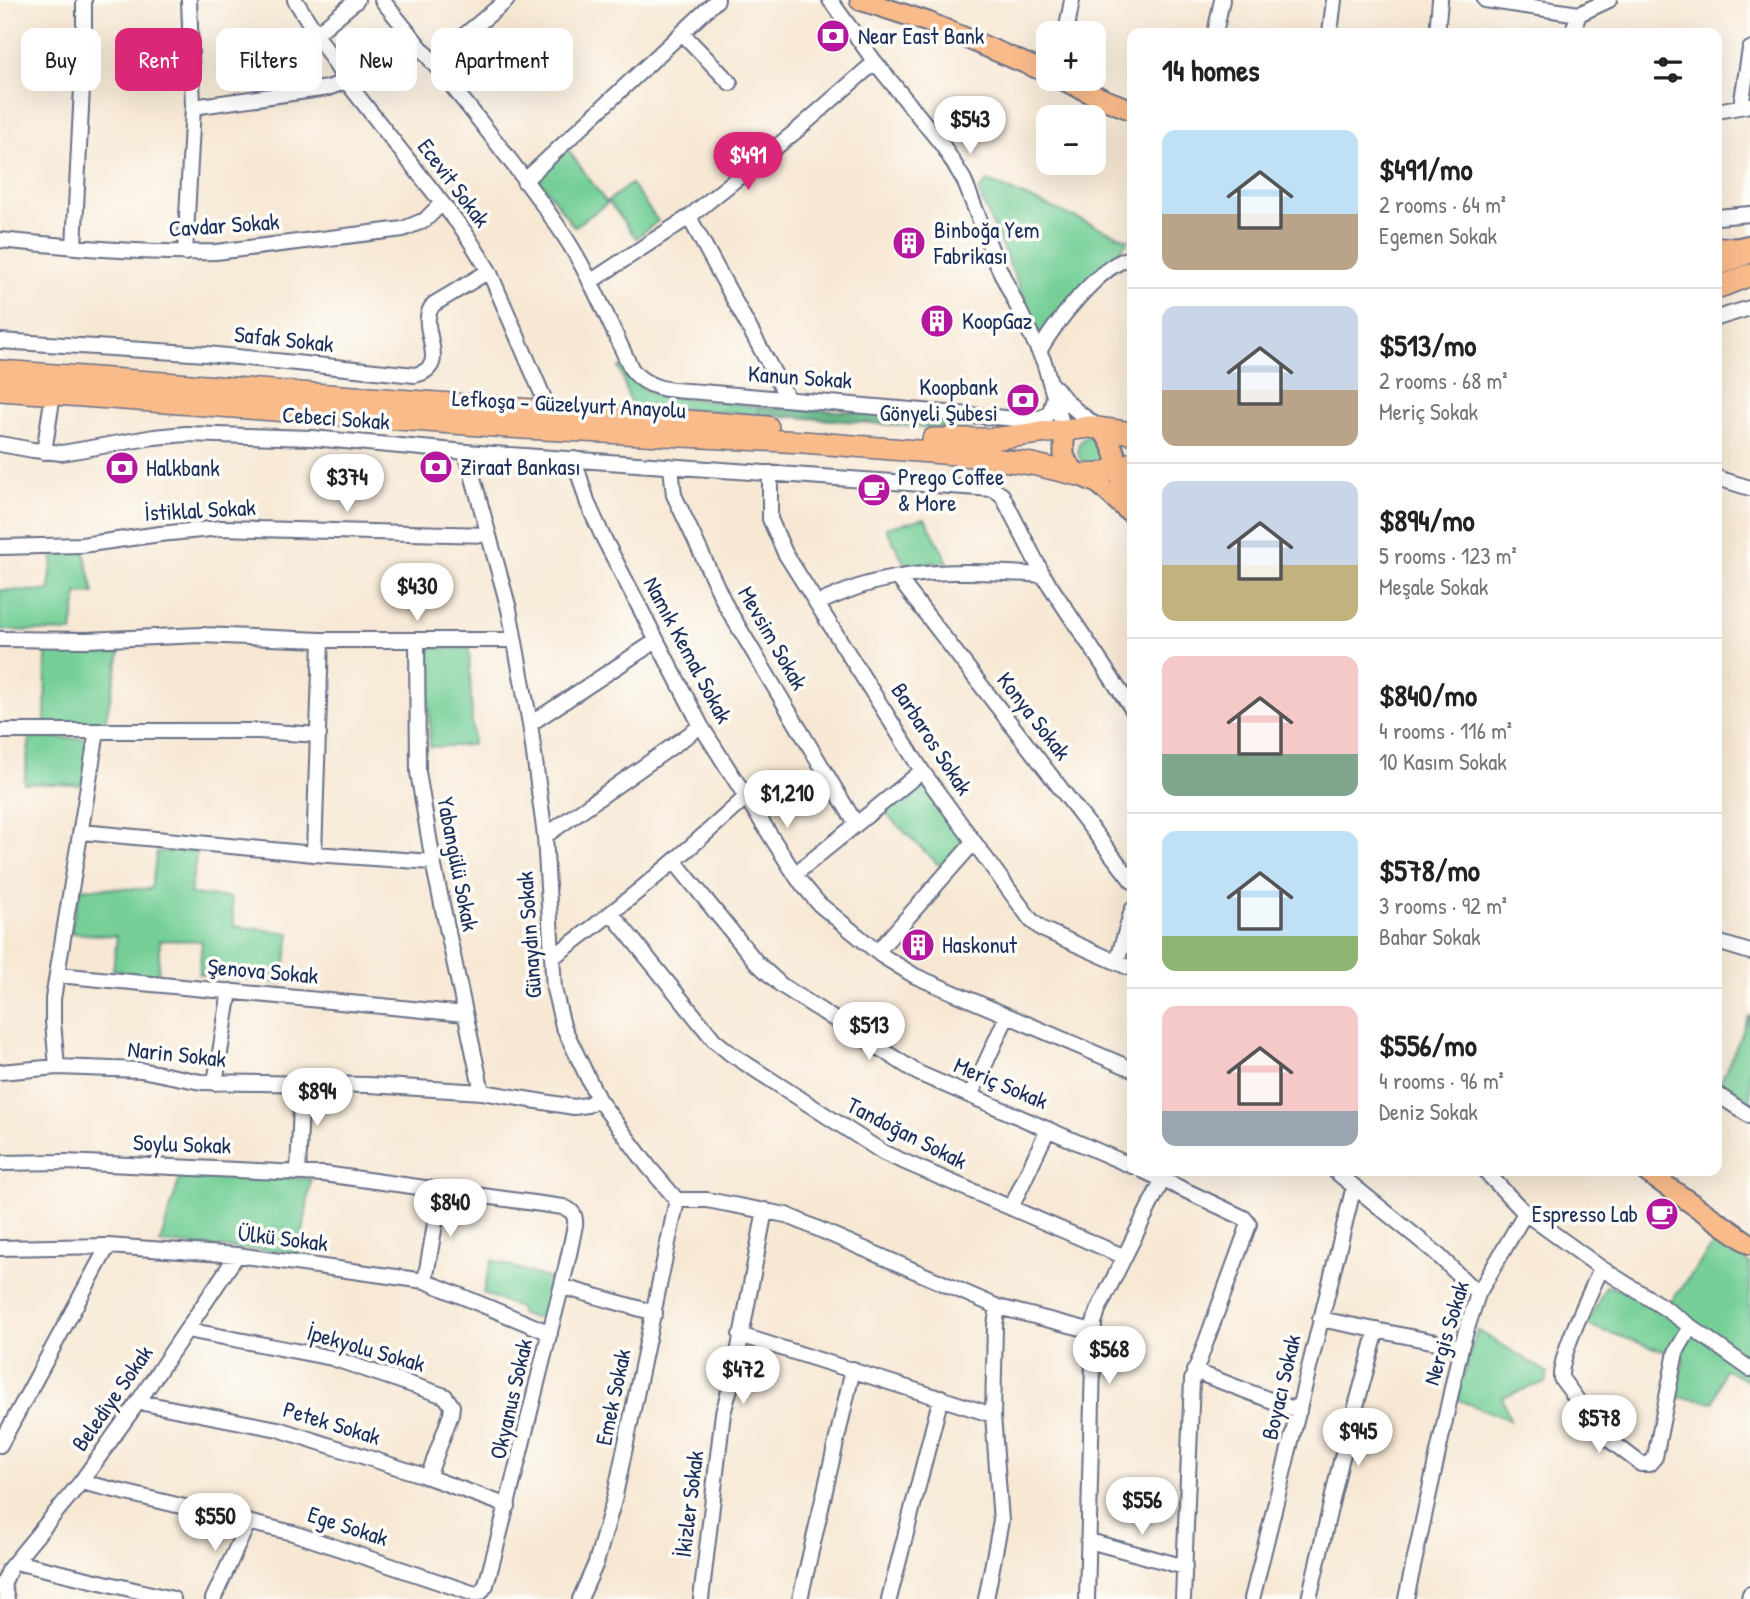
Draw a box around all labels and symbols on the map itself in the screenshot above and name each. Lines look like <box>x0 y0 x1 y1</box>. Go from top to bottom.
bank icon: Near East Bank <box>814 17 852 55</box>
place label: Near East Bank <box>858 20 985 51</box>
pin: $543 <box>929 96 1011 156</box>
street label: Ecevit Sokak <box>411 132 498 234</box>
pin: $491 <box>707 132 789 192</box>
street label: Cavdar Sokak <box>168 205 281 244</box>
place label: Binboğa Yem Fabrikası <box>933 214 1039 271</box>
building icon: Binboğa Yem Fabrikası <box>890 224 928 262</box>
building icon: KoopGaz <box>918 302 956 340</box>
place label: KoopGaz <box>962 305 1032 336</box>
street label: Safak Sokak <box>233 318 336 359</box>
street label: Kanun Sokak <box>747 357 854 396</box>
place label: Koopbank Gönyeli Şubesi <box>879 371 998 428</box>
bank icon: Koopbank Gönyeli Şubesi <box>1004 381 1042 419</box>
street label: Lefkoşa - Güzelyurt Anayolu <box>451 382 687 425</box>
street label: Cebeci Sokak <box>281 398 391 437</box>
bank icon: Ziraat Bankası <box>417 448 455 486</box>
bank icon: Halkbank <box>103 449 141 487</box>
place label: Ziraat Bankası <box>460 451 581 482</box>
place label: Halkbank <box>146 452 220 483</box>
pin: $374 <box>306 454 388 514</box>
place label: Prego Coffee & More <box>898 461 1004 518</box>
cafe icon: Prego Coffee & More <box>855 471 893 509</box>
street label: İstiklal Sokak <box>144 491 257 528</box>
pin: $430 <box>376 564 458 623</box>
street label: Namık Kemal Sokak <box>637 571 740 729</box>
street label: Mevsim Sokak <box>731 580 816 696</box>
street label: Konya Sokak <box>990 665 1079 766</box>
street label: Barbaros Sokak <box>884 677 981 801</box>
pin: $1,210 <box>730 770 844 830</box>
street label: Yabangülü Sokak <box>430 794 487 934</box>
street label: Günaydın Sokak <box>509 870 548 1000</box>
building icon: Haskonut <box>899 926 937 964</box>
place label: Haskonut <box>942 929 1018 960</box>
street label: Şenova Sokak <box>206 950 320 991</box>
pin: $513 <box>828 1002 910 1062</box>
street label: Narin Sokak <box>126 1033 228 1074</box>
street label: Meriç Sokak <box>950 1049 1053 1116</box>
pin: $894 <box>276 1068 358 1128</box>
street label: Tandoğan Sokak <box>842 1089 973 1176</box>
street label: Soylu Sokak <box>132 1126 232 1161</box>
pin: $840 <box>409 1180 491 1239</box>
cafe icon: Espresso Lab <box>1643 1195 1681 1233</box>
place label: Espresso Lab <box>1532 1198 1638 1229</box>
street label: Ülkü Sokak <box>236 1217 330 1258</box>
street label: Nergis Sokak <box>1415 1276 1476 1389</box>
street label: İpekyolu Sokak <box>303 1316 429 1379</box>
pin: $568 <box>1068 1326 1150 1386</box>
street label: Boyacı Sokak <box>1253 1331 1308 1442</box>
street label: Okyanus Sokak <box>482 1335 540 1462</box>
street label: Belediye Sokak <box>64 1338 160 1457</box>
street label: Emek Sokak <box>587 1345 638 1448</box>
pin: $472 <box>702 1346 784 1406</box>
street label: Petek Sokak <box>280 1393 385 1452</box>
pin: $578 <box>1558 1396 1640 1455</box>
pin: $945 <box>1317 1408 1399 1468</box>
street label: İkizler Sokak <box>667 1448 710 1559</box>
pin: $556 <box>1101 1478 1183 1537</box>
pin: $550 <box>174 1494 256 1553</box>
street label: Ege Sokak <box>304 1498 393 1553</box>

